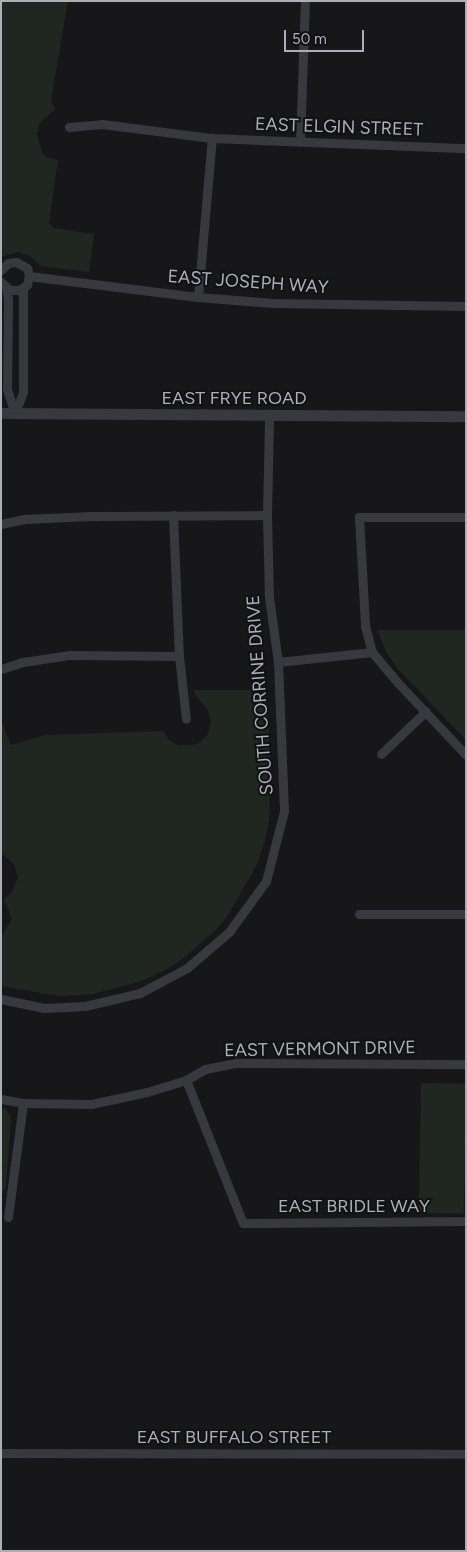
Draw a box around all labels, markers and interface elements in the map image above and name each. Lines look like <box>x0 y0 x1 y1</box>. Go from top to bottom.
scale bar <box>287 20 367 52</box>
text: 50 m <box>292 30 327 48</box>
street label: EAST ELGIN STREET <box>254 113 424 141</box>
street label: EAST JOSEPH WAY <box>167 266 329 298</box>
street label: EAST FRYE ROAD <box>161 387 307 409</box>
street label: SOUTH CORRINE DRIVE <box>242 594 278 796</box>
street label: EAST VERMONT DRIVE <box>224 1037 416 1061</box>
street label: EAST BRIDLE WAY <box>278 1195 430 1217</box>
street label: EAST BUFFALO STREET <box>137 1426 331 1448</box>

